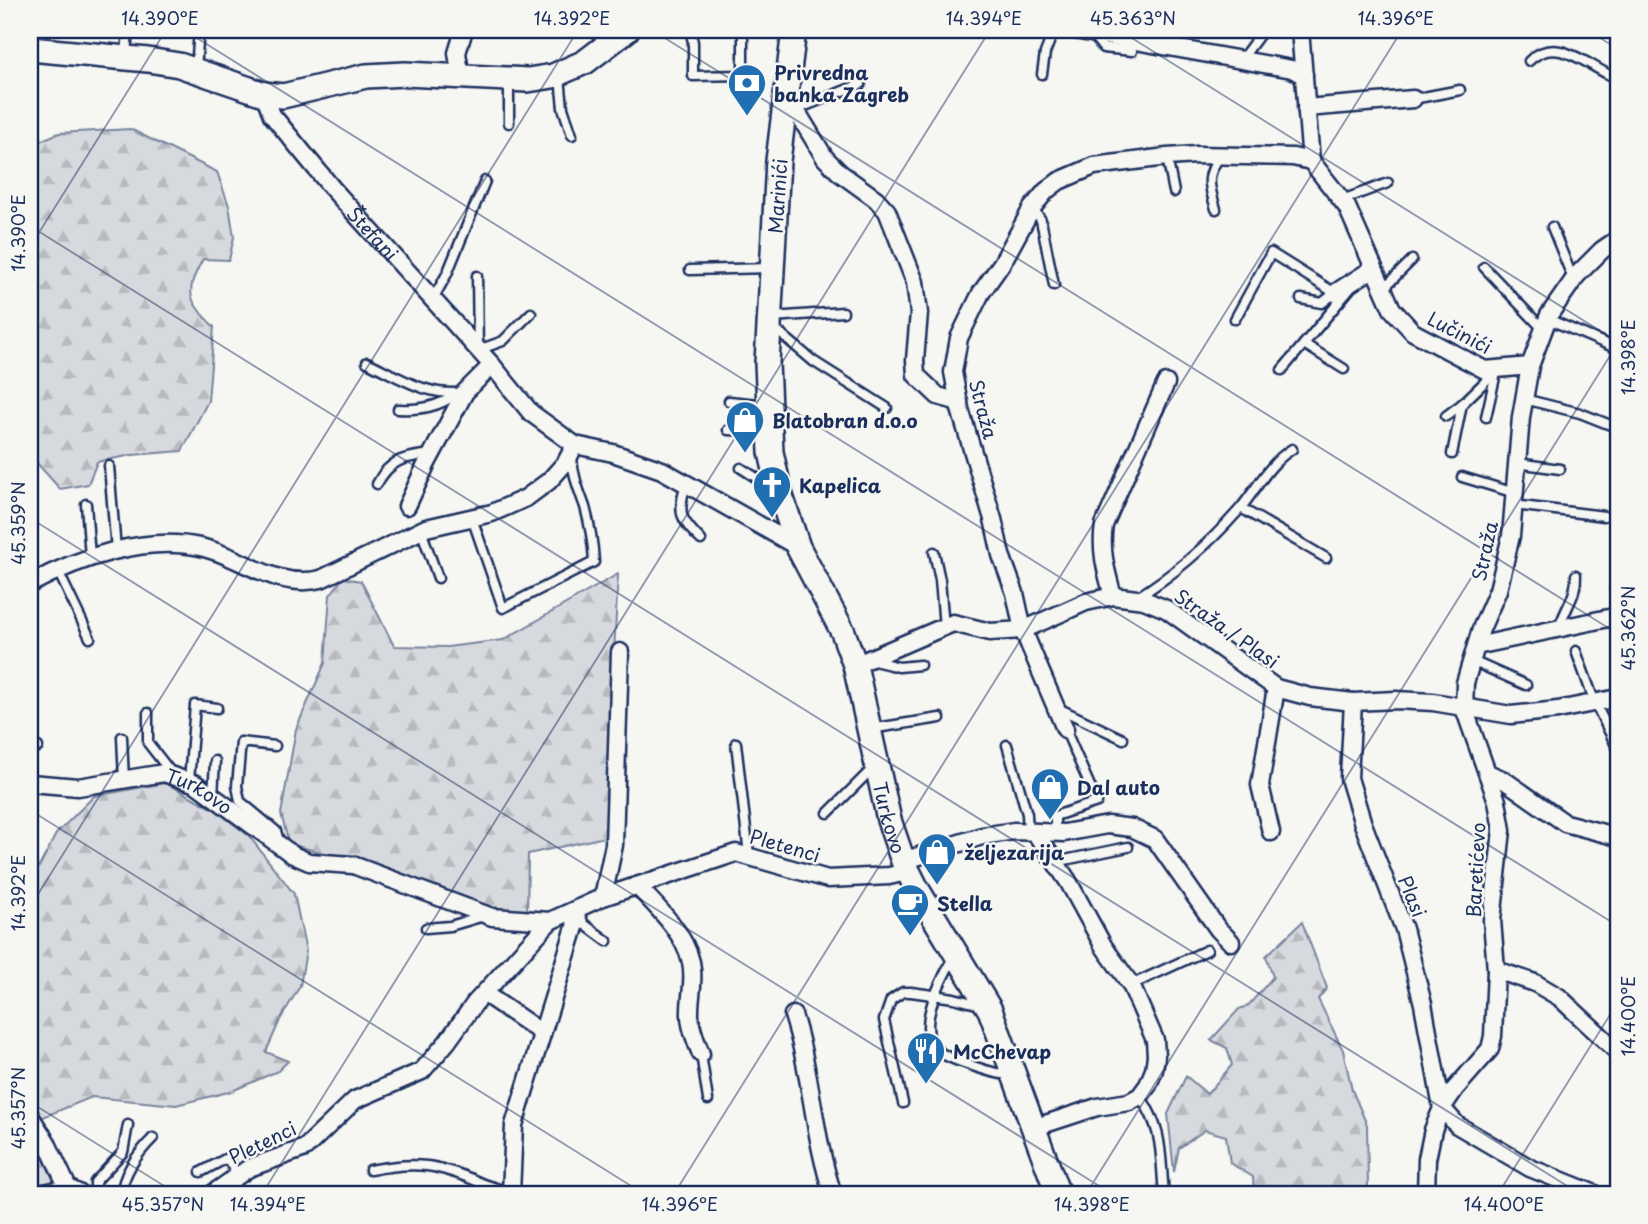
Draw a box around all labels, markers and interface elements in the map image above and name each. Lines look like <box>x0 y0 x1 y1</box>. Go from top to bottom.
text: 14.390°E <box>121 4 199 31</box>
text: 14.392°E <box>534 4 610 31</box>
text: 14.394°E <box>946 4 1022 31</box>
text: 45.363°N <box>1090 4 1176 31</box>
text: 14.396°E <box>1358 4 1434 31</box>
place label: Privredna banka Zagreb <box>774 58 909 108</box>
bank icon: Privredna banka Zagreb <box>726 62 768 117</box>
street label: Marinići <box>760 158 794 234</box>
text: 14.390°E <box>4 194 31 272</box>
street label: Štefani <box>341 200 405 267</box>
street label: Lučinići <box>1423 304 1497 360</box>
text: 14.398°E <box>1614 319 1641 395</box>
street label: Straža <box>963 376 1005 442</box>
shop icon: Blatobran d.o.o <box>724 399 766 454</box>
place label: Blatobran d.o.o <box>772 406 918 434</box>
church icon: Kapelica <box>751 464 793 519</box>
place label: Kapelica <box>799 471 881 499</box>
text: 45.359°N <box>4 481 31 565</box>
street label: Straža <box>1464 518 1504 584</box>
street label: Straža / Plasi <box>1169 582 1285 674</box>
text: 45.362°N <box>1614 585 1641 671</box>
street label: Turkovo <box>162 761 239 820</box>
shop icon: Dal auto <box>1029 766 1071 821</box>
place label: Dal auto <box>1077 773 1160 801</box>
street label: Turkovo <box>867 779 913 857</box>
street label: Pletenci <box>746 822 824 868</box>
street label: Baretićevo <box>1459 822 1491 918</box>
shop icon: željezarija <box>916 831 958 886</box>
place label: željezarija <box>964 838 1064 866</box>
text: 14.392°E <box>4 855 31 931</box>
street label: Plasi <box>1392 871 1434 921</box>
cafe icon: Stella <box>889 882 931 937</box>
place label: Stella <box>937 889 993 917</box>
text: 14.400°E <box>1614 976 1641 1056</box>
restaurant icon: McChevap <box>905 1030 947 1085</box>
place label: McChevap <box>953 1037 1051 1065</box>
text: 45.357°N <box>4 1067 31 1149</box>
street label: Pletenci <box>223 1114 301 1170</box>
text: 45.357°N <box>122 1190 204 1217</box>
text: 14.394°E <box>230 1190 306 1217</box>
text: 14.396°E <box>642 1190 718 1217</box>
text: 14.398°E <box>1054 1190 1130 1217</box>
text: 14.400°E <box>1464 1190 1544 1217</box>

